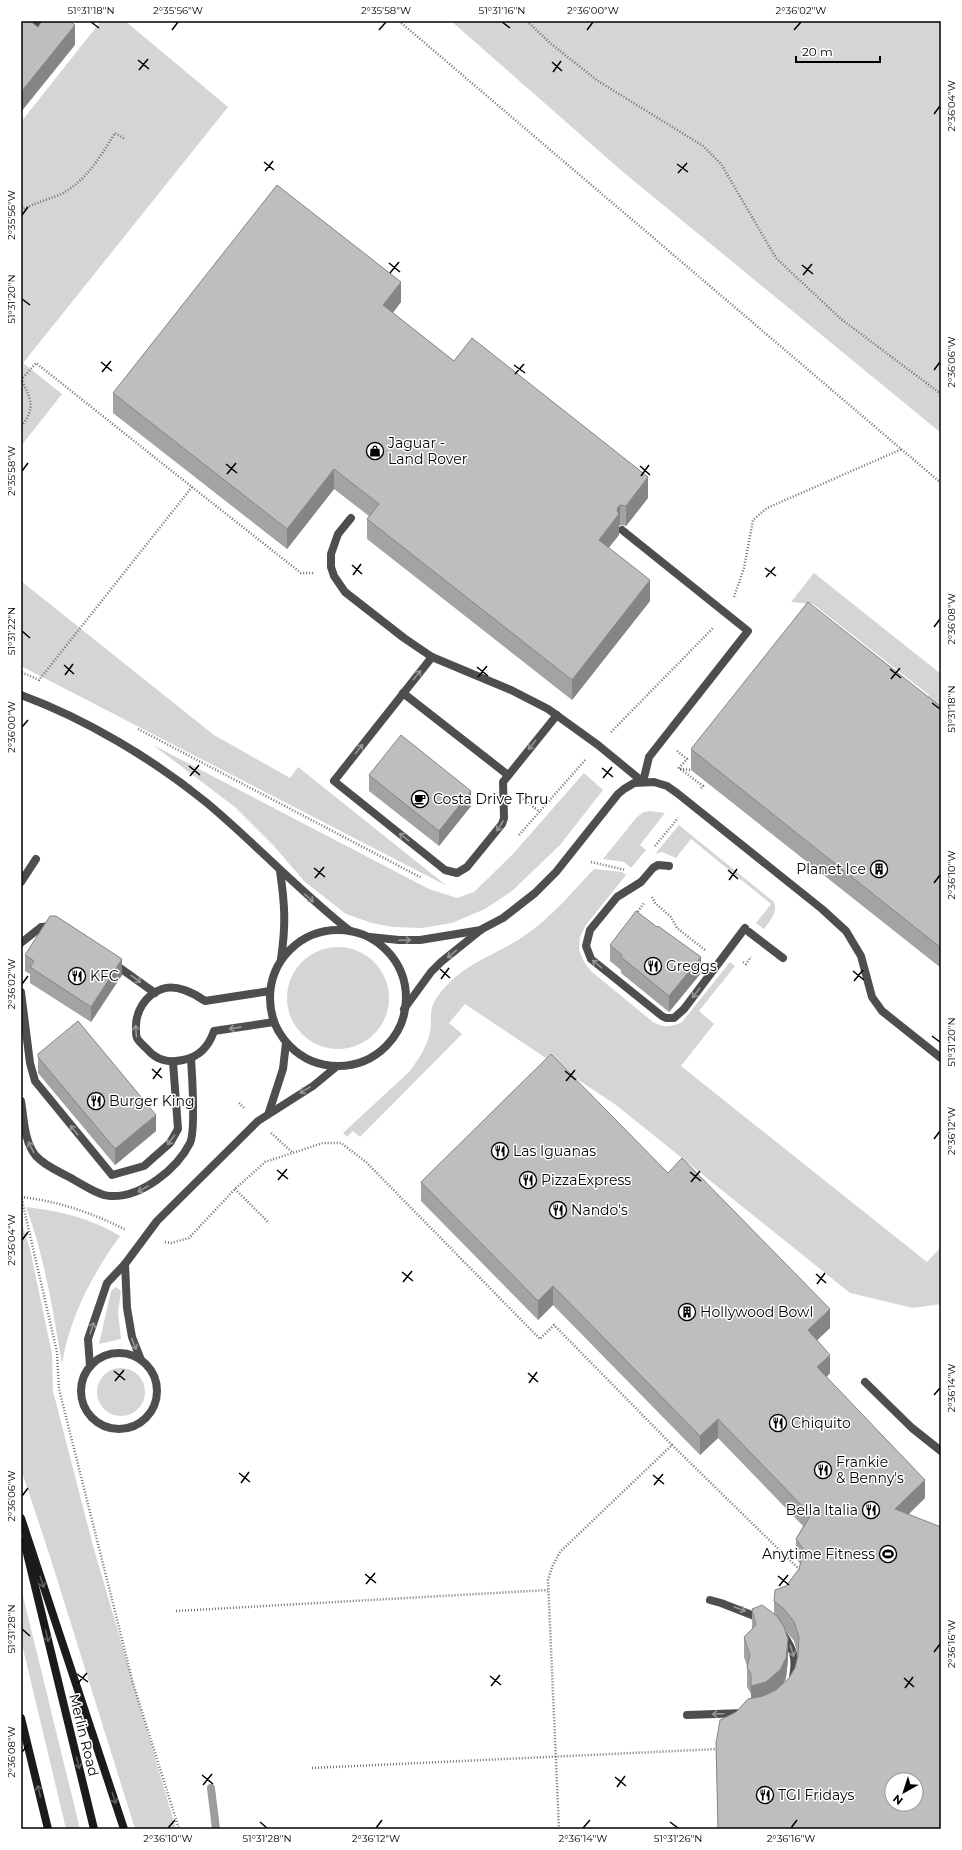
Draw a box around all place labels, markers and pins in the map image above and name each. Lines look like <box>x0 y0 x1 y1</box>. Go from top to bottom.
place label: Jaguar - Land Rover <box>387 434 468 468</box>
shop icon: Jaguar - Land Rover <box>365 441 385 461</box>
cafe icon: Costa Drive Thru <box>410 789 430 809</box>
place label: Costa Drive Thru <box>433 790 548 808</box>
building icon: Planet Ice <box>869 859 889 879</box>
place label: Planet Ice <box>796 860 866 878</box>
restaurant icon: Greggs <box>643 956 663 976</box>
place label: Greggs <box>666 957 717 975</box>
restaurant icon: KFC <box>67 966 87 986</box>
place label: KFC <box>90 967 119 985</box>
restaurant icon: Burger King <box>86 1091 106 1111</box>
place label: Burger King <box>109 1092 195 1110</box>
restaurant icon: Las Iguanas <box>490 1141 510 1161</box>
place label: Las Iguanas <box>513 1142 596 1160</box>
restaurant icon: PizzaExpress <box>518 1170 538 1190</box>
place label: PizzaExpress <box>541 1171 631 1189</box>
restaurant icon: Nando's <box>548 1200 568 1220</box>
place label: Nando's <box>571 1201 628 1219</box>
building icon: Hollywood Bowl <box>677 1302 697 1322</box>
place label: Hollywood Bowl <box>700 1303 813 1321</box>
restaurant icon: Chiquito <box>768 1413 788 1433</box>
place label: Chiquito <box>791 1414 851 1432</box>
place label: Frankie & Benny's <box>836 1453 904 1487</box>
restaurant icon: Frankie & Benny's <box>813 1460 833 1480</box>
restaurant icon: Bella Italia <box>861 1500 881 1520</box>
place label: Bella Italia <box>786 1501 858 1519</box>
sports icon: Anytime Fitness <box>878 1544 898 1564</box>
place label: Anytime Fitness <box>762 1545 875 1563</box>
restaurant icon: TGI Fridays <box>755 1785 775 1805</box>
place label: TGI Fridays <box>778 1786 855 1804</box>

